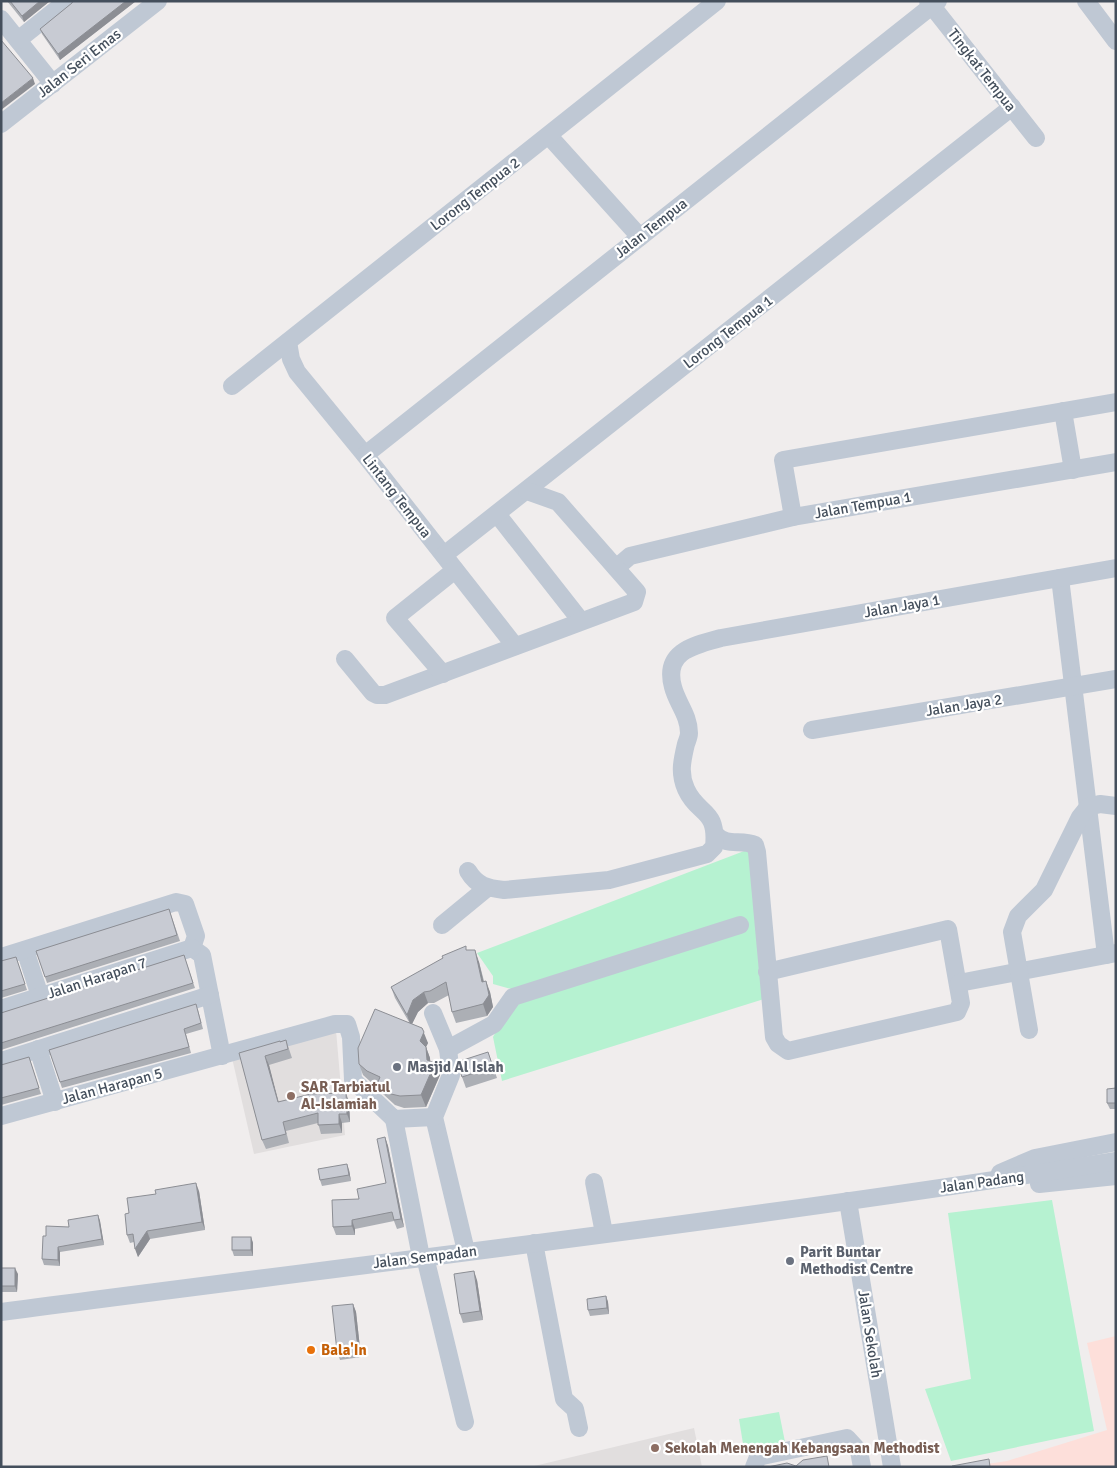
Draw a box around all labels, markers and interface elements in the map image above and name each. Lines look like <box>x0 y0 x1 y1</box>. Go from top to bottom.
street label: Jalan Seri Emas <box>34 25 125 101</box>
street label: Tingkat Tempua <box>944 25 1020 115</box>
street label: Lorong Tempua 2 <box>427 154 523 234</box>
street label: Jalan Tempua <box>611 194 691 262</box>
street label: Lorong Tempua 1 <box>680 292 776 372</box>
street label: Lintang Tempua <box>359 450 435 542</box>
street label: Jalan Tempua 1 <box>813 488 913 522</box>
street label: Jalan Jaya 1 <box>863 590 941 622</box>
street label: Jalan Jaya 2 <box>925 690 1003 720</box>
street label: Jalan Harapan 7 <box>45 953 149 1003</box>
place label: Masjid Al Islah <box>407 1058 504 1076</box>
marker: Masjid Al Islah <box>391 1061 403 1073</box>
street label: Jalan Harapan 5 <box>60 1064 164 1108</box>
place label: SAR Tarbiatul Al-Islamiah <box>301 1078 391 1113</box>
marker: SAR Tarbiatul Al-Islamiah <box>285 1090 297 1102</box>
street label: Jalan Padang <box>939 1167 1025 1197</box>
street label: Jalan Sempadan <box>372 1242 478 1272</box>
place label: Parit Buntar Methodist Centre <box>800 1243 913 1278</box>
marker: Parit Buntar Methodist Centre <box>784 1255 796 1267</box>
street label: Jalan Sekolah <box>854 1289 886 1379</box>
place label: Bala'In <box>321 1341 367 1359</box>
marker: Bala'In <box>305 1344 317 1356</box>
place label: Sekolah Menengah Kebangsaan Methodist <box>665 1439 940 1457</box>
marker: Sekolah Menengah Kebangsaan Methodist <box>649 1442 661 1454</box>

